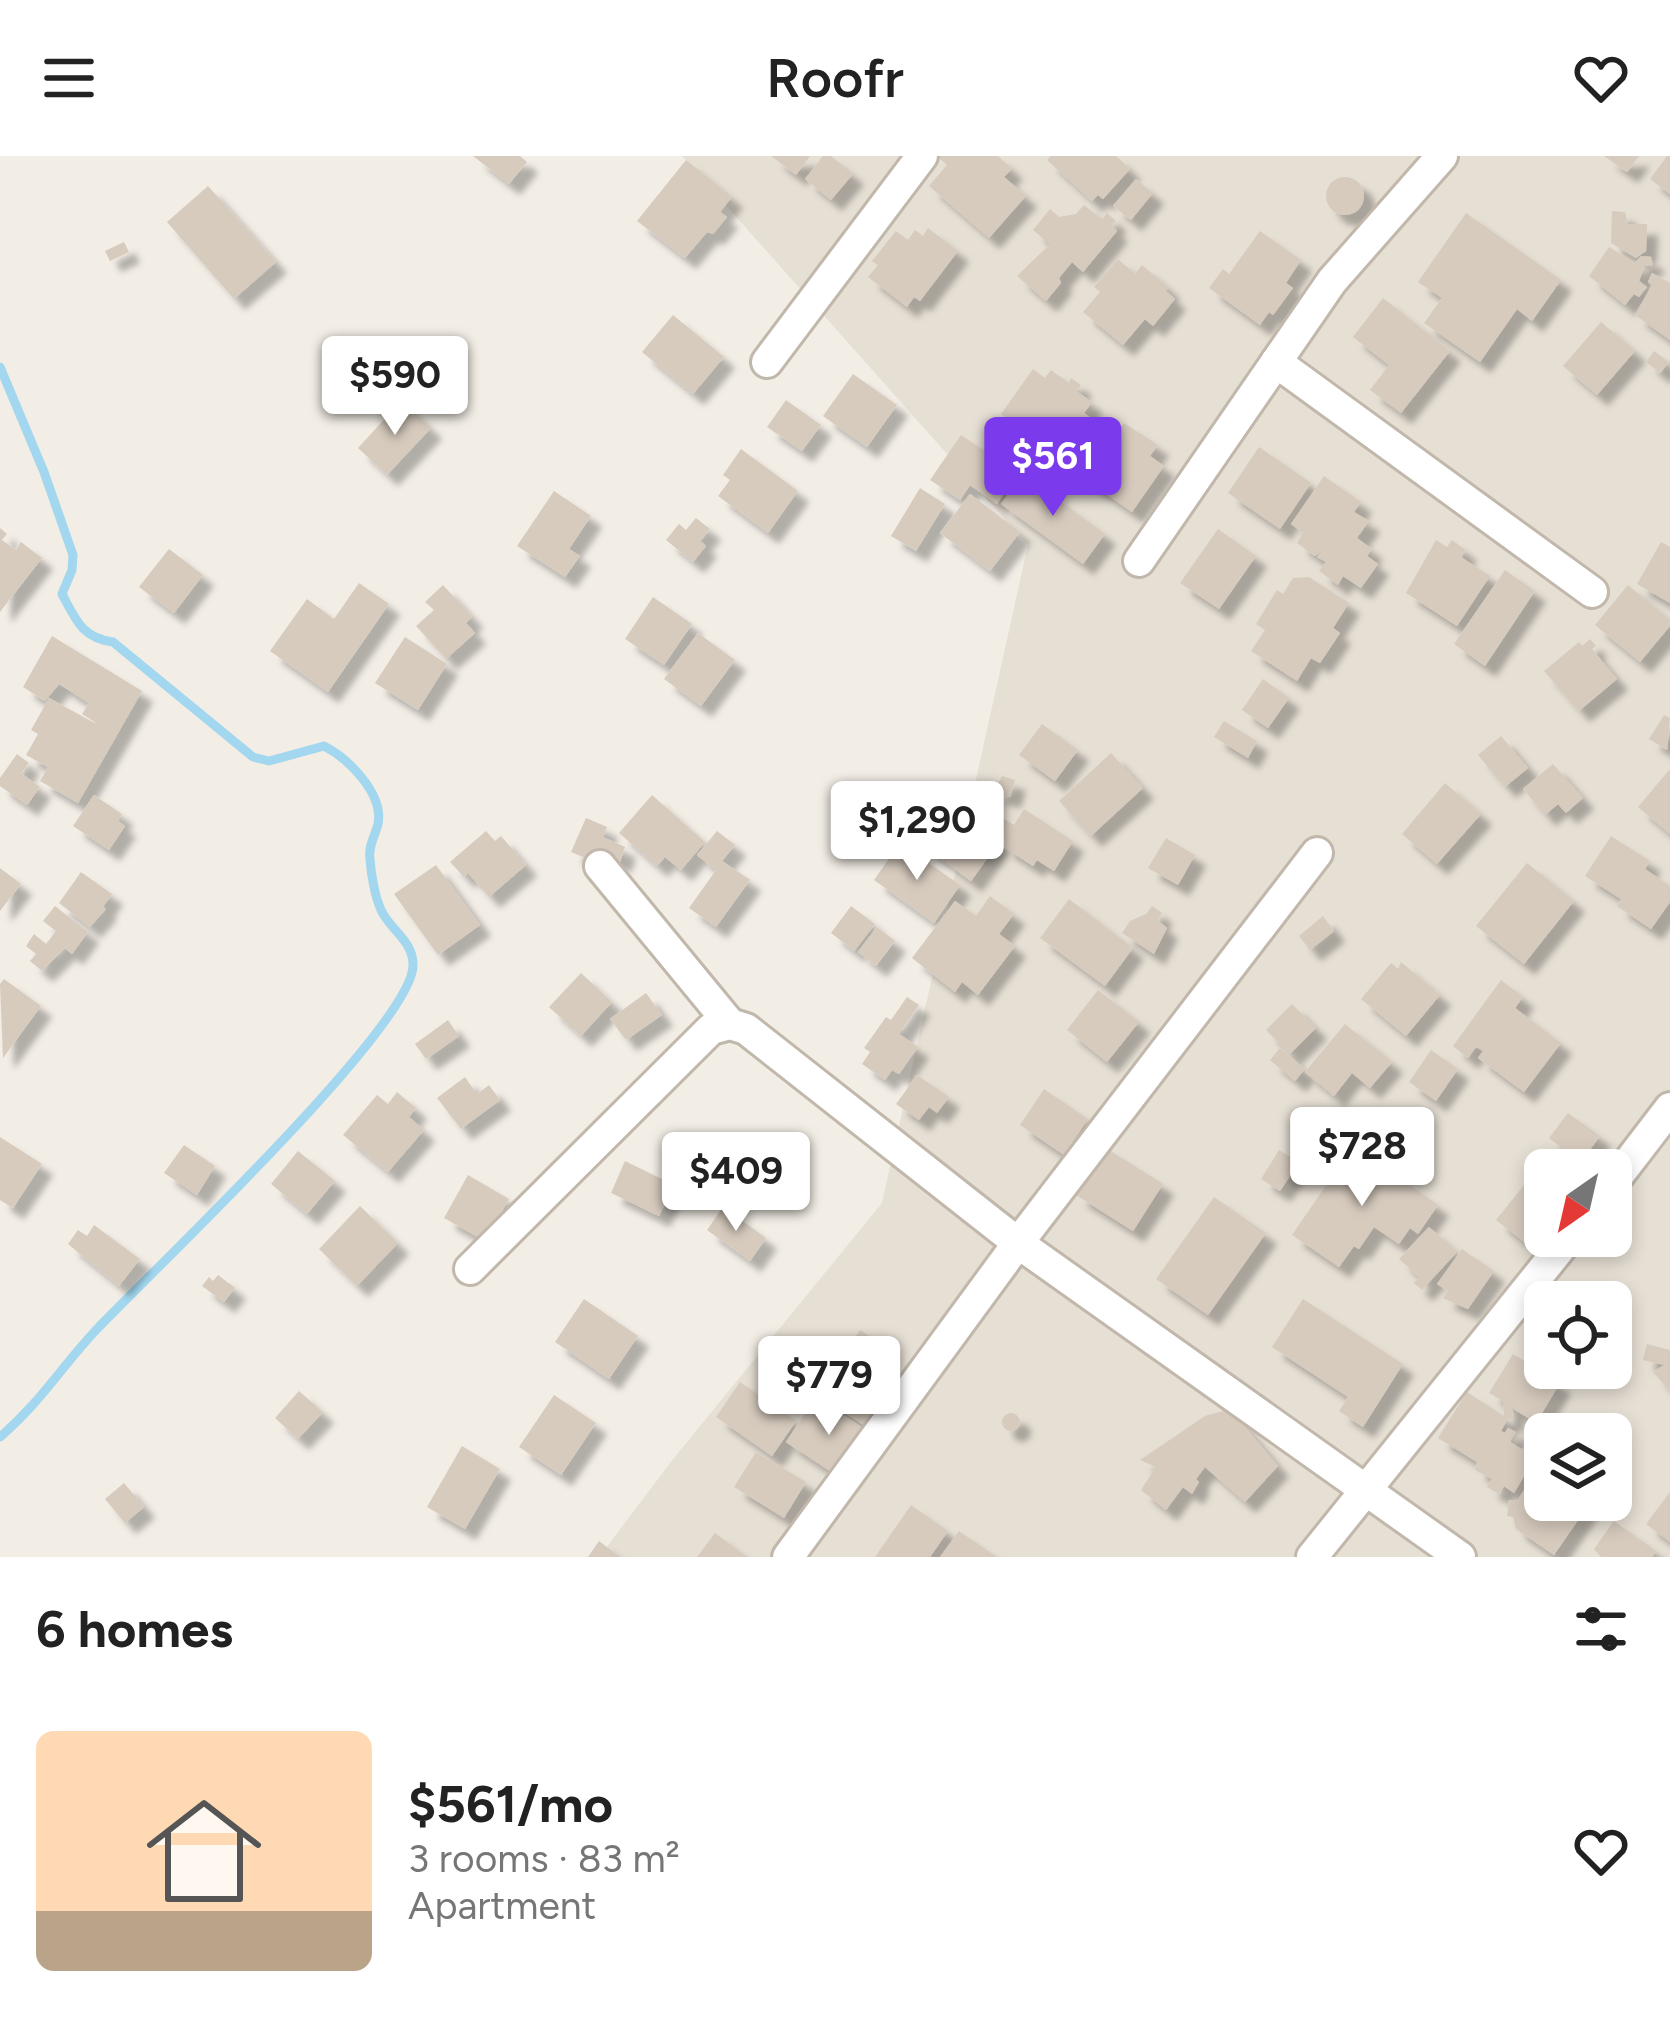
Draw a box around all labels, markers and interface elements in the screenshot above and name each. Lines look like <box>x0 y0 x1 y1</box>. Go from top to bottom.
icon: menu <box>36 45 102 111</box>
icon: heart <box>1568 45 1634 111</box>
text: Roofr <box>766 46 904 111</box>
pin: $590 <box>324 336 466 438</box>
text: $590 <box>349 351 441 398</box>
pin: $561 <box>982 417 1124 519</box>
text: $561 <box>1011 432 1095 479</box>
pin: $1,290 <box>819 781 1015 883</box>
text: $1,290 <box>858 796 976 843</box>
pin: $728 <box>1291 1107 1433 1209</box>
text: $728 <box>1317 1122 1407 1169</box>
pin: $409 <box>665 1132 807 1234</box>
text: $409 <box>689 1147 783 1194</box>
north arrow <box>1524 1149 1632 1257</box>
map controls <box>1524 1149 1632 1521</box>
button: locate <box>1524 1281 1632 1389</box>
pin: $779 <box>758 1336 900 1438</box>
text: $779 <box>785 1351 873 1398</box>
button: layers <box>1524 1413 1632 1521</box>
icon: filters <box>1568 1596 1634 1662</box>
text: 6 homes <box>36 1599 233 1660</box>
text: $561/mo <box>408 1774 613 1835</box>
icon: home <box>132 1779 276 1923</box>
icon: heart <box>1568 1818 1634 1884</box>
text: 3 rooms · 83 m² <box>408 1835 680 1882</box>
text: Apartment <box>408 1882 596 1929</box>

